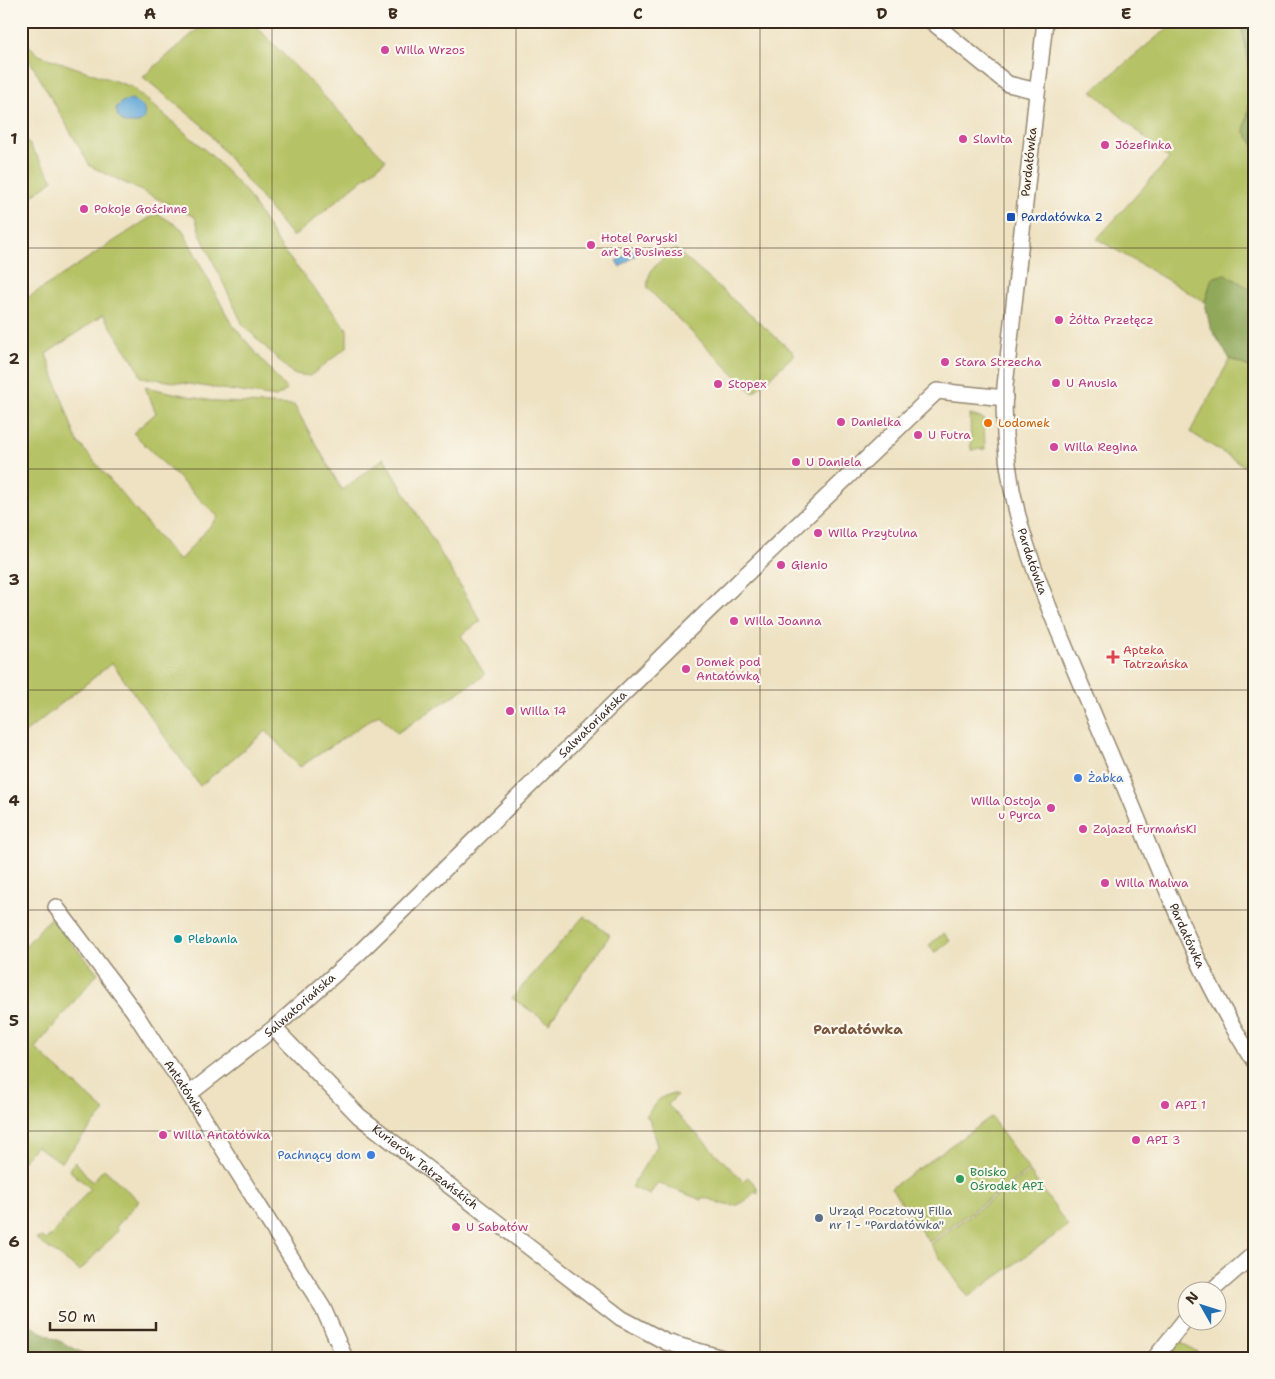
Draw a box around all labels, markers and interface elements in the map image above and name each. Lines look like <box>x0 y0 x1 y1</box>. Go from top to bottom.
text: A <box>144 3 156 24</box>
text: B <box>388 3 398 24</box>
text: C <box>633 3 643 24</box>
text: D <box>876 3 888 24</box>
text: E <box>1121 3 1131 24</box>
place label: Willa Wrzos <box>395 42 465 58</box>
marker: Willa Wrzos <box>379 44 391 56</box>
street label: Pardałówka <box>1017 126 1041 197</box>
text: 1 <box>10 128 18 149</box>
place label: Slavita <box>973 131 1013 147</box>
marker: Slavita <box>957 133 969 145</box>
place label: Józefinka <box>1115 137 1172 153</box>
marker: Józefinka <box>1099 139 1111 151</box>
place label: Pokoje Gościnne <box>94 201 188 217</box>
marker: Pokoje Gościnne <box>78 203 90 215</box>
place label: Pardałówka 2 <box>1021 209 1103 225</box>
marker: Pardałówka 2 <box>1005 211 1017 223</box>
place label: Hotel Paryski art & Business <box>601 230 683 260</box>
marker: Hotel Paryski art & Business <box>585 239 597 251</box>
place label: Żółta Przełęcz <box>1069 312 1154 328</box>
marker: Żółta Przełęcz <box>1053 314 1065 326</box>
text: 2 <box>8 348 20 369</box>
place label: Stara Strzecha <box>955 354 1042 370</box>
marker: Stara Strzecha <box>939 356 951 368</box>
place label: U Anusia <box>1066 375 1118 391</box>
place label: Stopex <box>728 376 767 392</box>
marker: U Anusia <box>1050 377 1062 389</box>
marker: Stopex <box>712 378 724 390</box>
place label: Danielka <box>851 414 901 430</box>
place label: Lodomek <box>998 415 1050 431</box>
marker: Danielka <box>835 416 847 428</box>
marker: Lodomek <box>982 417 994 429</box>
place label: U Futra <box>928 427 971 443</box>
marker: U Futra <box>912 429 924 441</box>
place label: Willa Regina <box>1064 439 1138 455</box>
marker: Willa Regina <box>1048 441 1060 453</box>
place label: U Daniela <box>806 454 862 470</box>
marker: U Daniela <box>790 456 802 468</box>
place label: Willa Przytulna <box>828 525 918 541</box>
street label: Pardałówka <box>1014 526 1051 597</box>
marker: Willa Przytulna <box>812 527 824 539</box>
place label: Gienio <box>791 557 828 573</box>
marker: Gienio <box>775 559 787 571</box>
text: 3 <box>8 569 20 590</box>
place label: Willa Joanna <box>744 613 822 629</box>
marker: Willa Joanna <box>728 615 740 627</box>
place label: Apteka Tatrzańska <box>1123 642 1189 672</box>
marker: Apteka Tatrzańska <box>1107 651 1119 663</box>
place label: Domek pod Antałówką <box>696 654 761 684</box>
marker: Domek pod Antałówką <box>680 663 692 675</box>
street label: Salwatoriańska <box>555 687 631 761</box>
place label: Willa 14 <box>520 703 566 719</box>
marker: Willa 14 <box>504 705 516 717</box>
place label: Żabka <box>1088 770 1124 786</box>
marker: Żabka <box>1072 772 1084 784</box>
text: 4 <box>8 790 20 811</box>
place label: Willa Ostoja u Pyrca <box>971 793 1042 823</box>
marker: Willa Ostoja u Pyrca <box>1045 802 1057 814</box>
place label: Zajazd FurmańsKi <box>1093 821 1197 837</box>
marker: Zajazd FurmańsKi <box>1077 823 1089 835</box>
place label: Willa Malwa <box>1115 875 1189 891</box>
marker: Willa Malwa <box>1099 877 1111 889</box>
street label: Pardałówka <box>1166 901 1209 971</box>
place label: Plebania <box>188 931 238 947</box>
marker: Plebania <box>172 933 184 945</box>
street label: Salwatoriańska <box>261 969 339 1041</box>
text: 5 <box>9 1010 19 1031</box>
district label: Pardałówka <box>813 1020 903 1038</box>
street label: Antałówka <box>160 1057 209 1119</box>
place label: API 1 <box>1175 1097 1206 1113</box>
marker: API 1 <box>1159 1099 1171 1111</box>
street label: Kurierów Tatrzańskich <box>369 1121 482 1213</box>
place label: Willa Antałówka <box>173 1127 271 1143</box>
marker: Willa Antałówka <box>157 1129 169 1141</box>
place label: API 3 <box>1146 1132 1180 1148</box>
marker: API 3 <box>1130 1134 1142 1146</box>
place label: Pachnący dom <box>278 1147 361 1163</box>
marker: Pachnący dom <box>365 1149 377 1161</box>
place label: Boisko Ośrodek API <box>970 1164 1044 1194</box>
marker: Boisko Ośrodek API <box>954 1173 966 1185</box>
place label: Urząd Pocztowy Filia nr 1 - "Pardałówka" <box>829 1203 953 1233</box>
marker: Urząd Pocztowy Filia nr 1 - "Pardałówka" <box>813 1212 825 1224</box>
place label: U Sabałów <box>466 1219 529 1235</box>
marker: U Sabałów <box>450 1221 462 1233</box>
text: 6 <box>8 1231 20 1252</box>
north arrow <box>1178 1282 1228 1332</box>
text: N <box>1181 1288 1202 1308</box>
scale bar <box>50 1299 156 1331</box>
text: 50 m <box>58 1307 96 1327</box>

